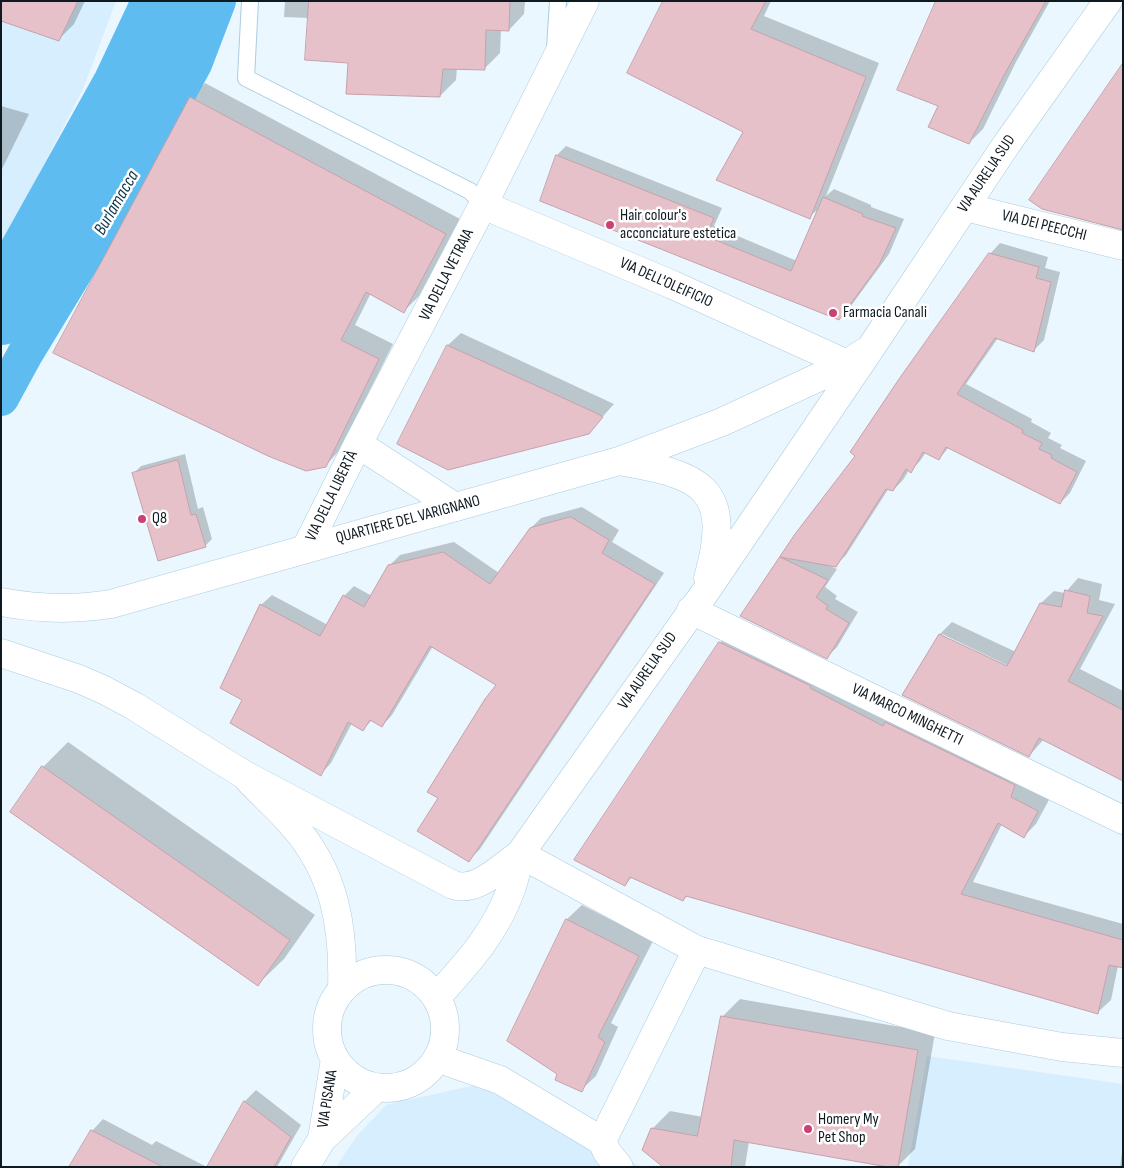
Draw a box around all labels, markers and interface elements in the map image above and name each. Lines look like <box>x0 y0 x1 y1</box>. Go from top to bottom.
street label: VIA AURELIA SUD <box>954 131 1020 217</box>
water label: Burlamacca <box>90 167 144 239</box>
place label: Hair colour's acconciature estetica <box>620 206 736 244</box>
street label: VIA DEI PEECCHI <box>1000 206 1088 246</box>
marker: Hair colour's acconciature estetica <box>604 219 616 231</box>
street label: VIA DELLA VETRAIA <box>416 226 478 324</box>
street label: VIA DELL'OLEIFICIO <box>617 254 715 312</box>
place label: Farmacia Canali <box>843 303 927 323</box>
marker: Farmacia Canali <box>827 307 839 319</box>
street label: VIA DELLA LIBERTÀ <box>302 448 362 544</box>
street label: QUARTIERE DEL VARIGNANO <box>334 491 482 549</box>
place label: Q8 <box>152 509 167 529</box>
marker: Q8 <box>136 513 148 525</box>
street label: VIA AURELIA SUD <box>614 629 682 713</box>
street label: VIA MARCO MINGHETTI <box>848 680 966 750</box>
street label: VIA PISANA <box>314 1069 342 1129</box>
place label: Homery My Pet Shop <box>818 1110 879 1148</box>
marker: Homery My Pet Shop <box>802 1123 814 1135</box>

